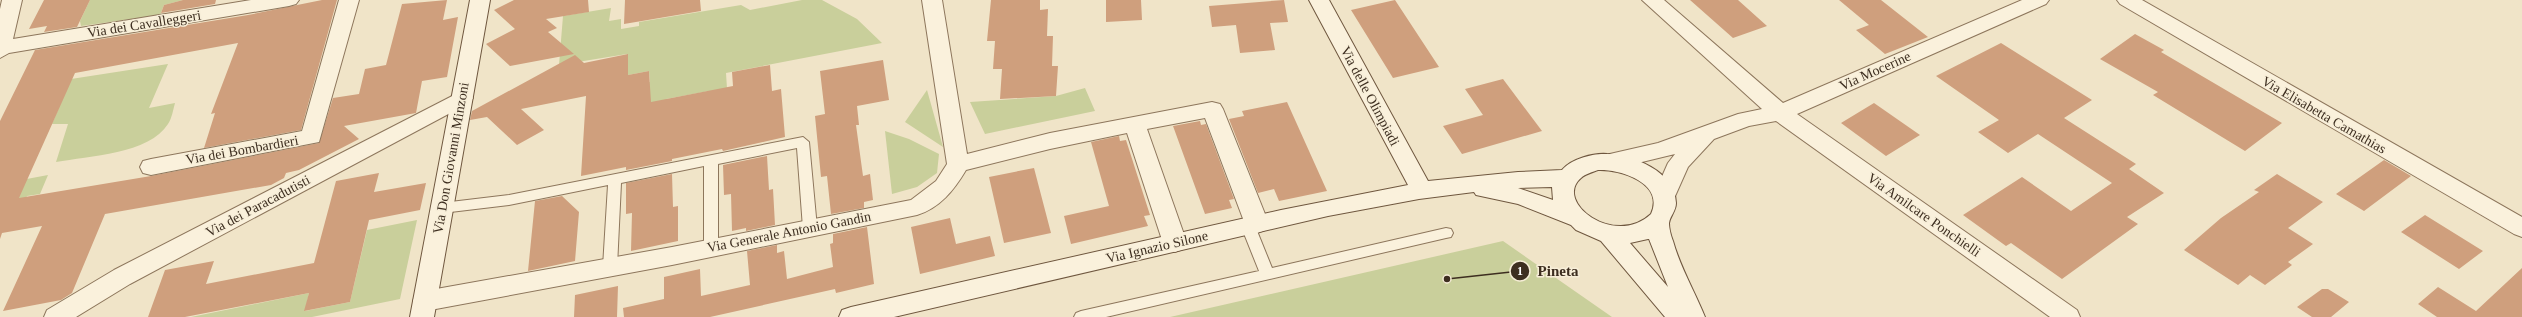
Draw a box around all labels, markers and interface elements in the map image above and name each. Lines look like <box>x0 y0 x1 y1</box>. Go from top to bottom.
street label: Via dei Cavalleggeri <box>86 8 202 40</box>
street label: Via delle Olimpiadi <box>1337 44 1403 148</box>
street label: Via Mocerine <box>1837 49 1913 93</box>
street label: Via Elisabetta Camathias <box>2259 73 2389 157</box>
street label: Via Don Giovanni Minzoni <box>430 81 472 235</box>
street label: Via dei Bombardieri <box>184 133 300 167</box>
street label: Via Amilcare Ponchielli <box>1865 170 1983 260</box>
street label: Via dei Paracadutisti <box>203 172 313 240</box>
street label: Via Generale Antonio Gandin <box>706 209 872 255</box>
street label: Via Ignazio Silone <box>1105 228 1209 266</box>
callout: Pineta <box>1510 258 1587 285</box>
text: Pineta <box>1538 263 1579 279</box>
text: 1 <box>1517 264 1523 278</box>

